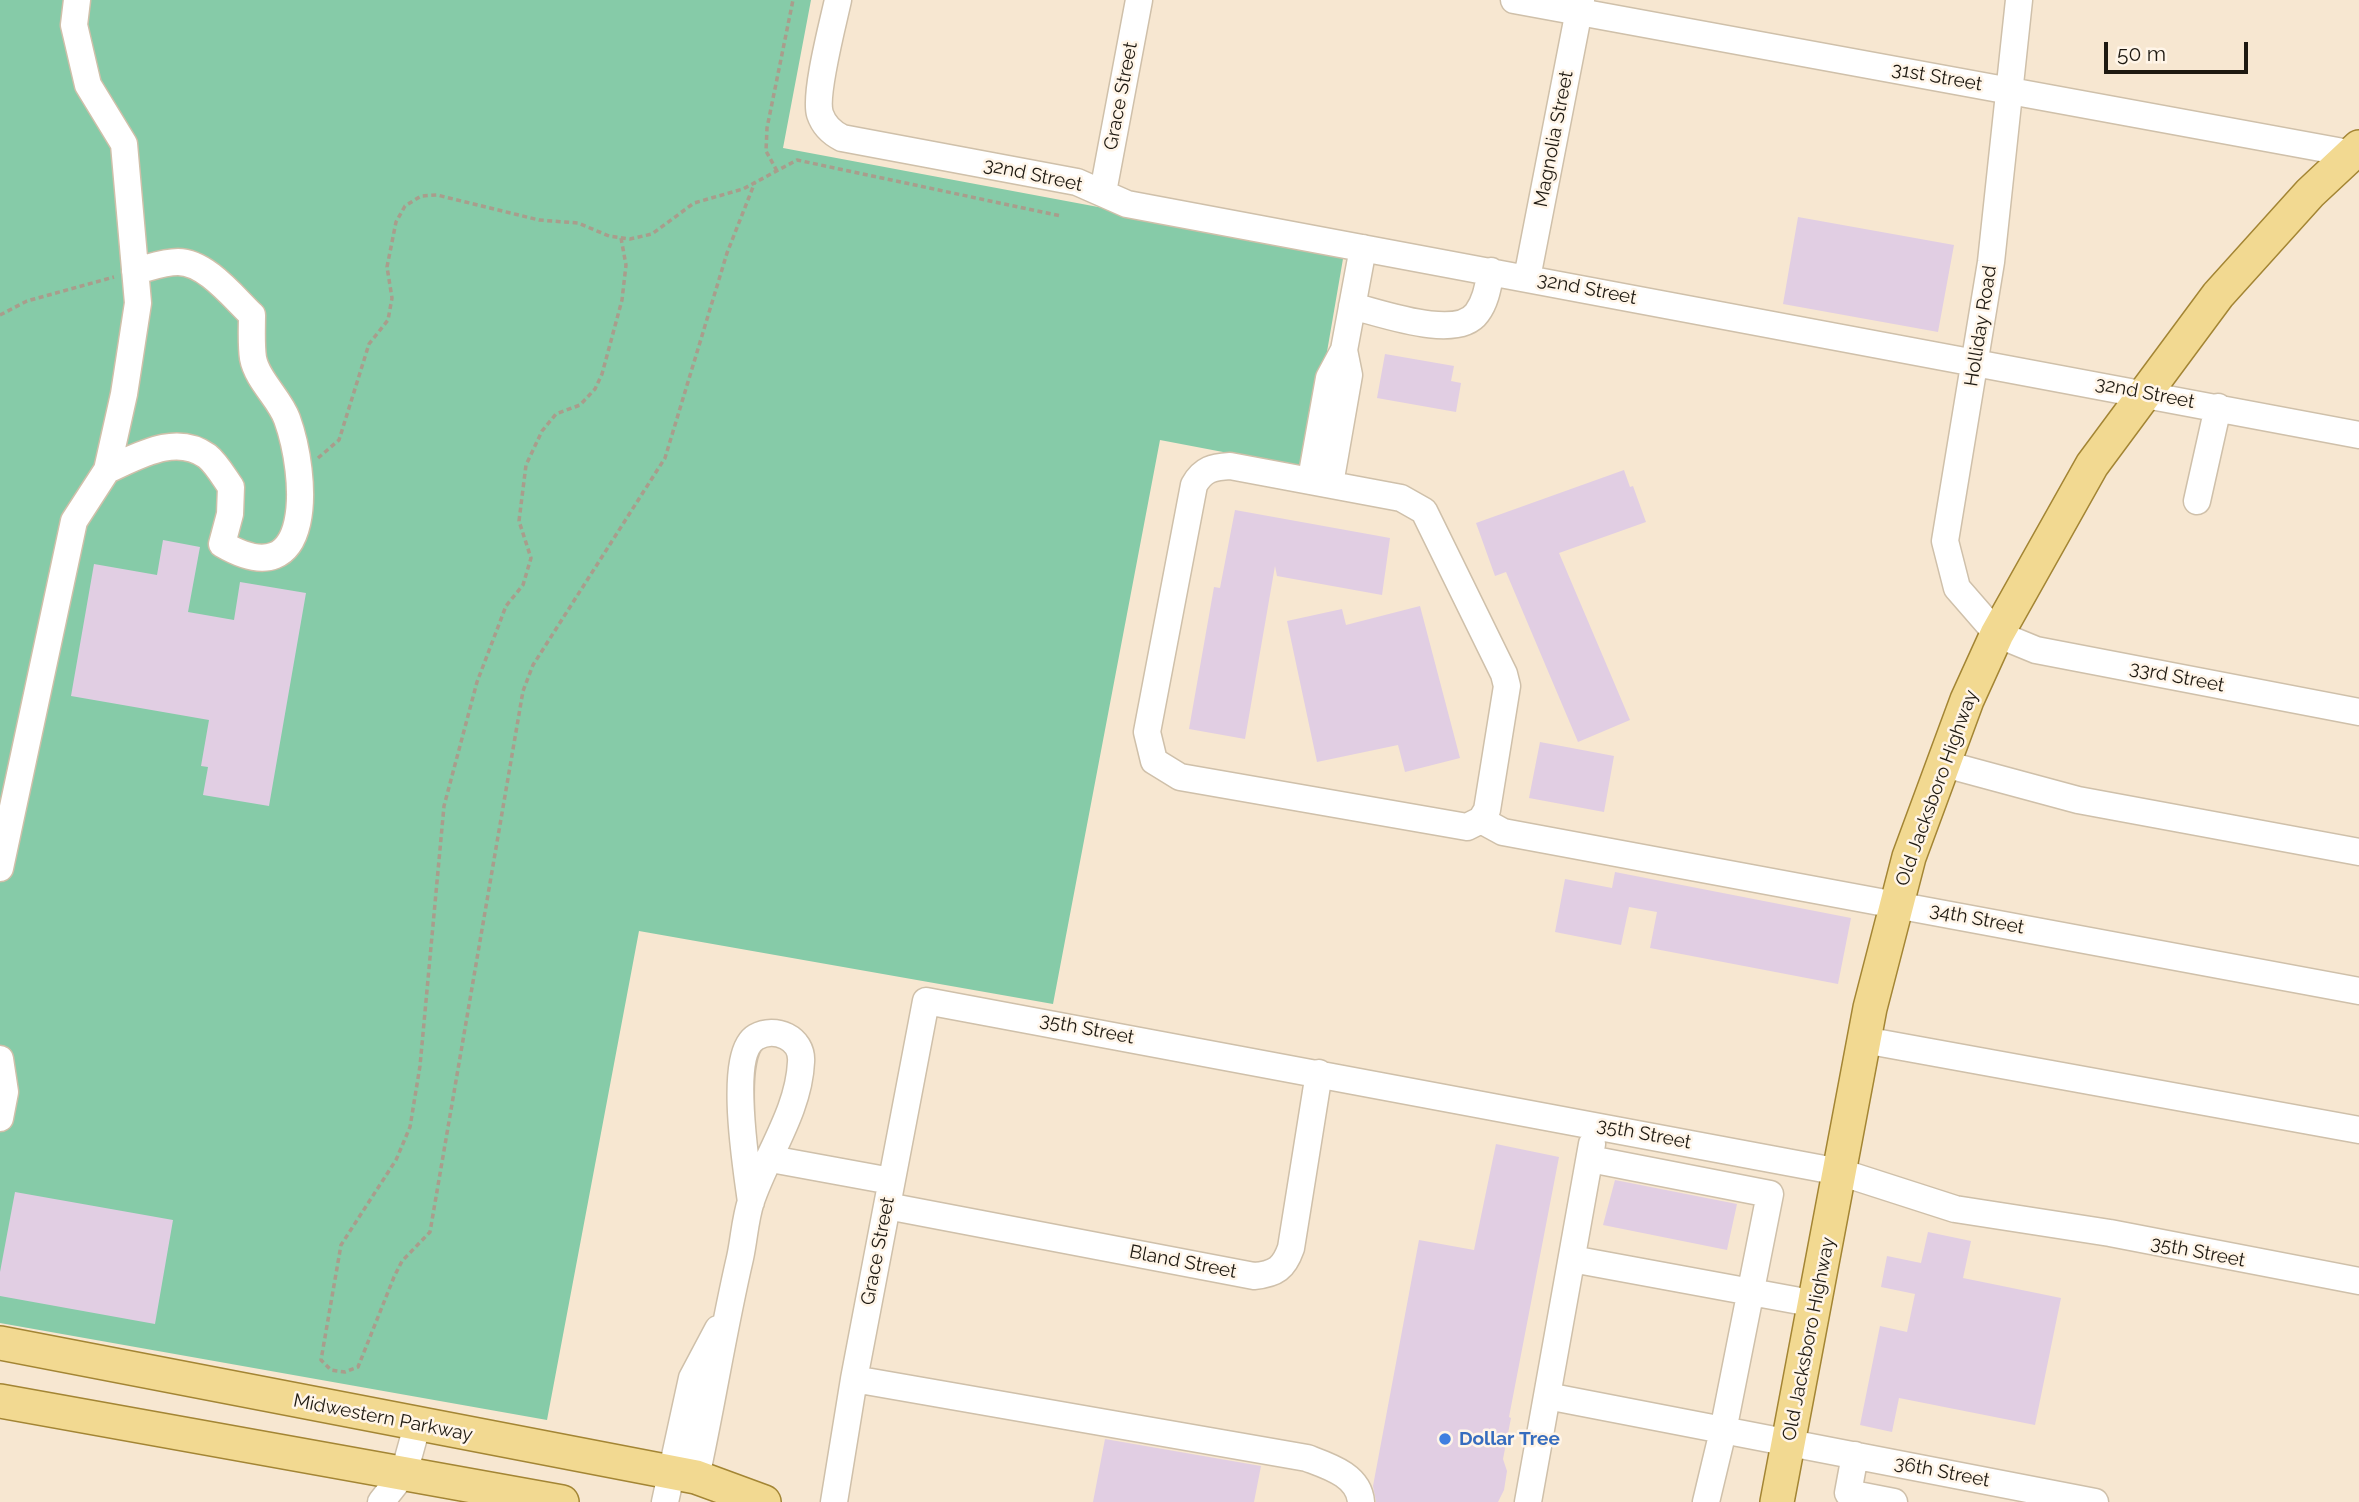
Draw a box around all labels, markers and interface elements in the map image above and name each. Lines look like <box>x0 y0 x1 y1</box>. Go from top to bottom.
scale bar <box>2107 28 2250 72</box>
street label: Grace Street <box>1099 40 1143 152</box>
text: 50 m <box>2117 41 2166 66</box>
street label: 31st Street <box>1890 58 1984 96</box>
street label: Magnolia Street <box>1530 69 1578 209</box>
street label: 32nd Street <box>981 153 1085 197</box>
street label: Holliday Road <box>1960 264 2002 388</box>
street label: 32nd Street <box>1536 268 1638 310</box>
street label: 32nd Street <box>2094 372 2196 414</box>
street label: 33rd Street <box>2128 657 2226 697</box>
street label: Old Jacksboro Highway <box>1891 687 1983 889</box>
street label: 34th Street <box>1928 899 2026 939</box>
street label: 35th Street <box>1038 1009 1136 1049</box>
street label: 35th Street <box>1595 1114 1693 1154</box>
street label: Grace Street <box>856 1195 900 1307</box>
street label: 35th Street <box>2149 1232 2247 1272</box>
street label: Old Jacksboro Highway <box>1778 1235 1840 1443</box>
street label: Bland Street <box>1128 1240 1238 1284</box>
street label: Midwestern Parkway <box>291 1389 475 1447</box>
place label: Dollar Tree <box>1459 1428 1560 1450</box>
marker: Dollar Tree <box>1437 1431 1453 1447</box>
street label: 36th Street <box>1892 1452 1992 1492</box>

